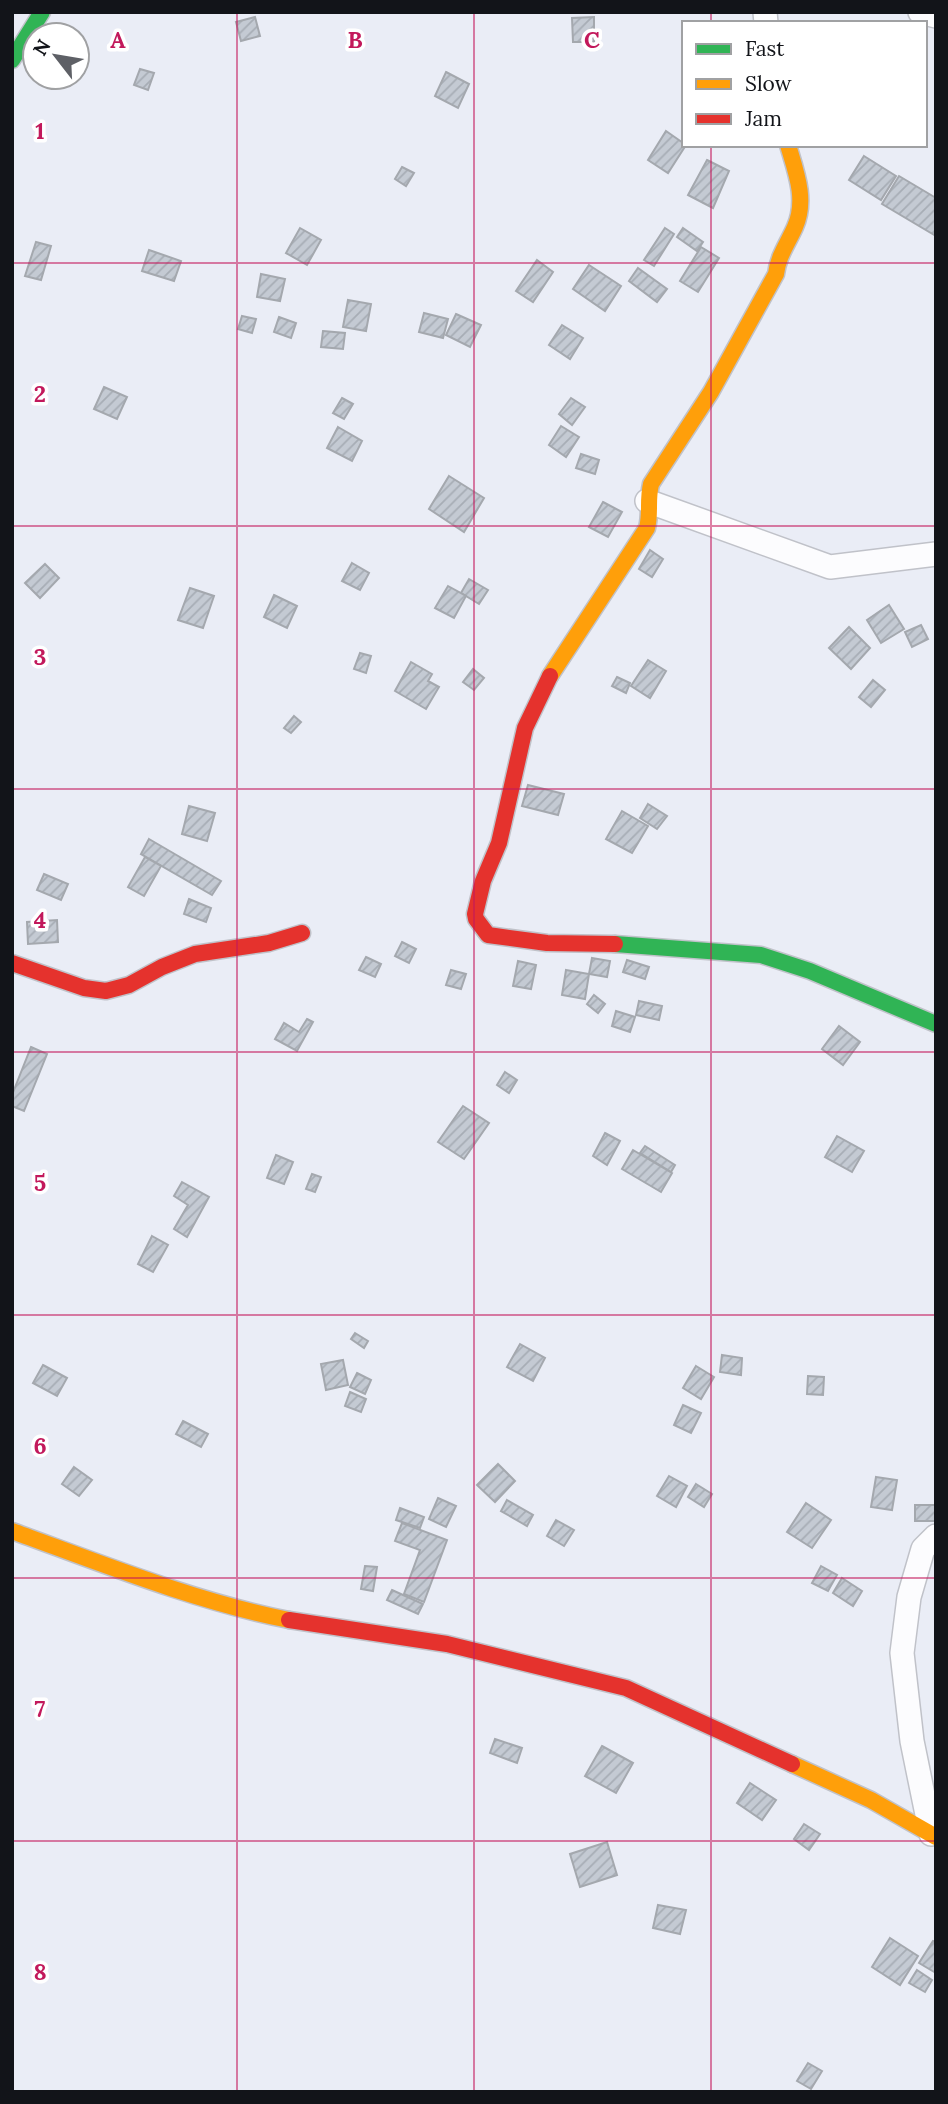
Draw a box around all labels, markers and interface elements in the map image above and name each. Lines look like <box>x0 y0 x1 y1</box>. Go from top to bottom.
north arrow <box>21 21 91 91</box>
legend <box>682 21 927 147</box>
text: A <box>110 25 126 54</box>
text: B <box>347 25 363 54</box>
text: C <box>584 25 600 54</box>
text: N <box>27 35 56 60</box>
text: Fast <box>745 35 785 62</box>
text: Slow <box>745 70 792 97</box>
text: Jam <box>744 105 782 132</box>
text: 1 <box>35 116 45 145</box>
text: 2 <box>34 379 46 408</box>
text: 3 <box>34 642 46 671</box>
text: 4 <box>34 905 46 934</box>
text: 5 <box>34 1168 46 1197</box>
text: 6 <box>33 1431 47 1460</box>
text: 7 <box>35 1694 46 1723</box>
text: 8 <box>33 1957 47 1986</box>

